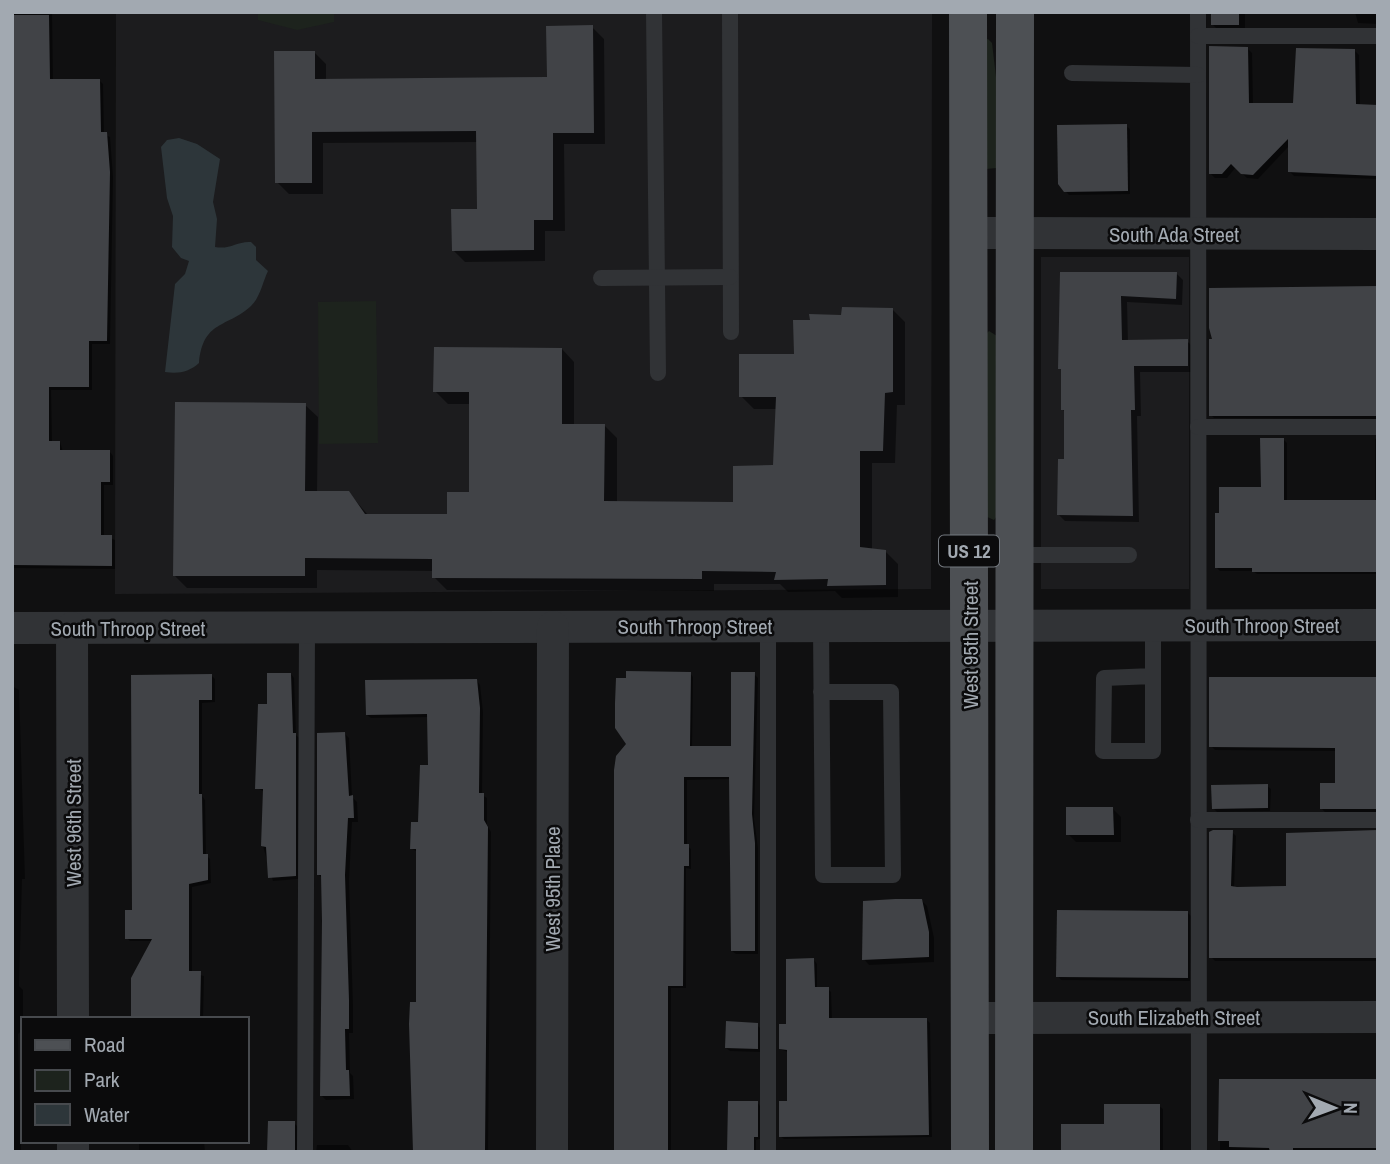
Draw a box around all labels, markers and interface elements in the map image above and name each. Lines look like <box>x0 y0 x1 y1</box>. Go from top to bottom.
street label: South Ada Street <box>1109 220 1239 249</box>
road number: US 12 <box>939 536 999 566</box>
street label: West 95th Street <box>956 581 985 709</box>
street label: South Throop Street <box>1185 611 1340 640</box>
street label: South Throop Street <box>618 612 773 641</box>
street label: South Throop Street <box>51 614 206 643</box>
street label: West 96th Street <box>59 759 88 887</box>
street label: West 95th Place <box>538 826 567 952</box>
street label: South Elizabeth Street <box>1088 1003 1260 1032</box>
legend <box>21 1017 248 1143</box>
text: Road <box>84 1030 125 1059</box>
text: Park <box>84 1065 120 1094</box>
north arrow <box>1299 1073 1369 1143</box>
text: Water <box>84 1100 130 1129</box>
text: N <box>1338 1102 1364 1114</box>

